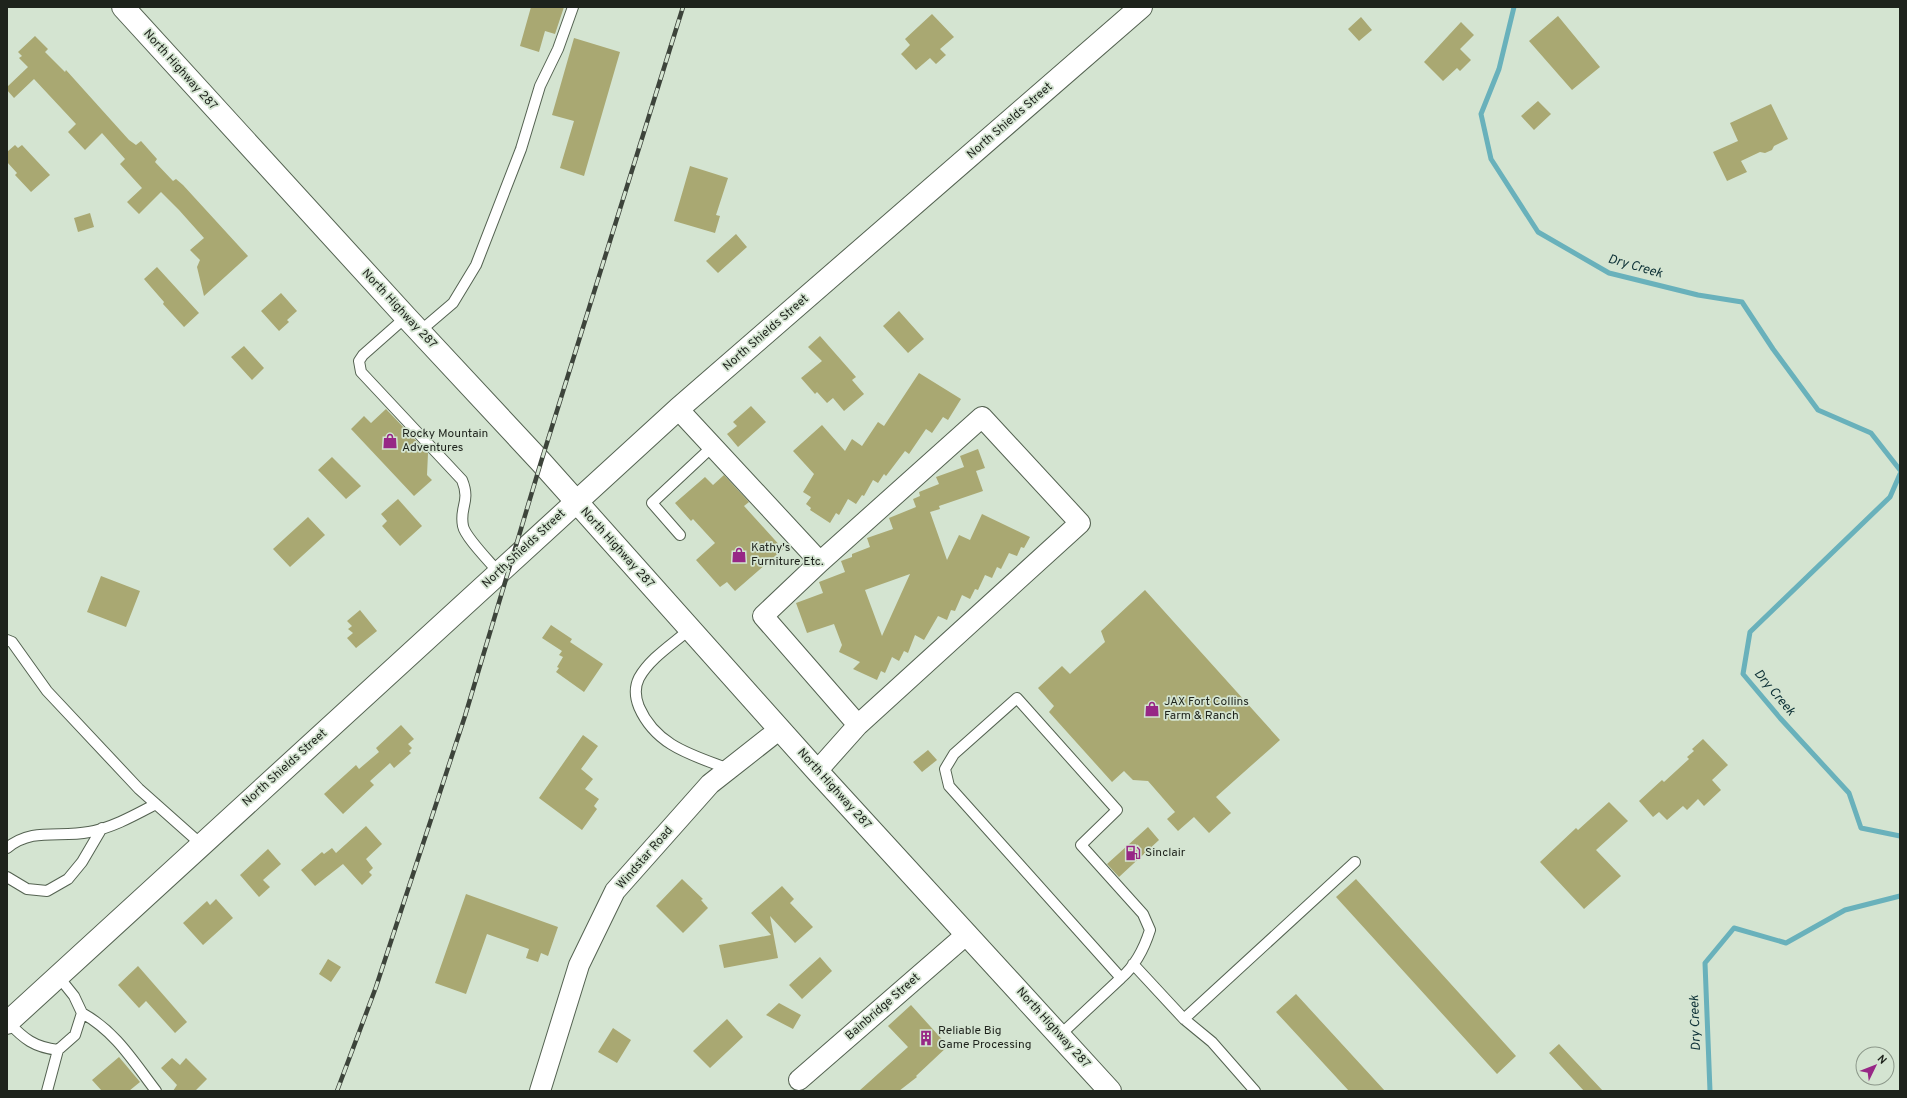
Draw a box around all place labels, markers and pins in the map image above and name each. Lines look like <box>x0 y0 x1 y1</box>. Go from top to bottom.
place label: Rocky Mountain Adventures <box>402 426 488 456</box>
shop icon: Rocky Mountain Adventures <box>381 432 399 450</box>
place label: Kathy's Furniture Etc. <box>751 540 824 570</box>
shop icon: Kathy's Furniture Etc. <box>730 546 748 564</box>
place label: JAX Fort Collins Farm & Ranch <box>1164 694 1249 724</box>
shop icon: JAX Fort Collins Farm & Ranch <box>1143 700 1161 718</box>
fuel station icon: Sinclair <box>1124 844 1142 862</box>
place label: Sinclair <box>1145 845 1186 861</box>
place label: Reliable Big Game Processing <box>938 1023 1032 1053</box>
building icon: Reliable Big Game Processing <box>917 1029 935 1047</box>

